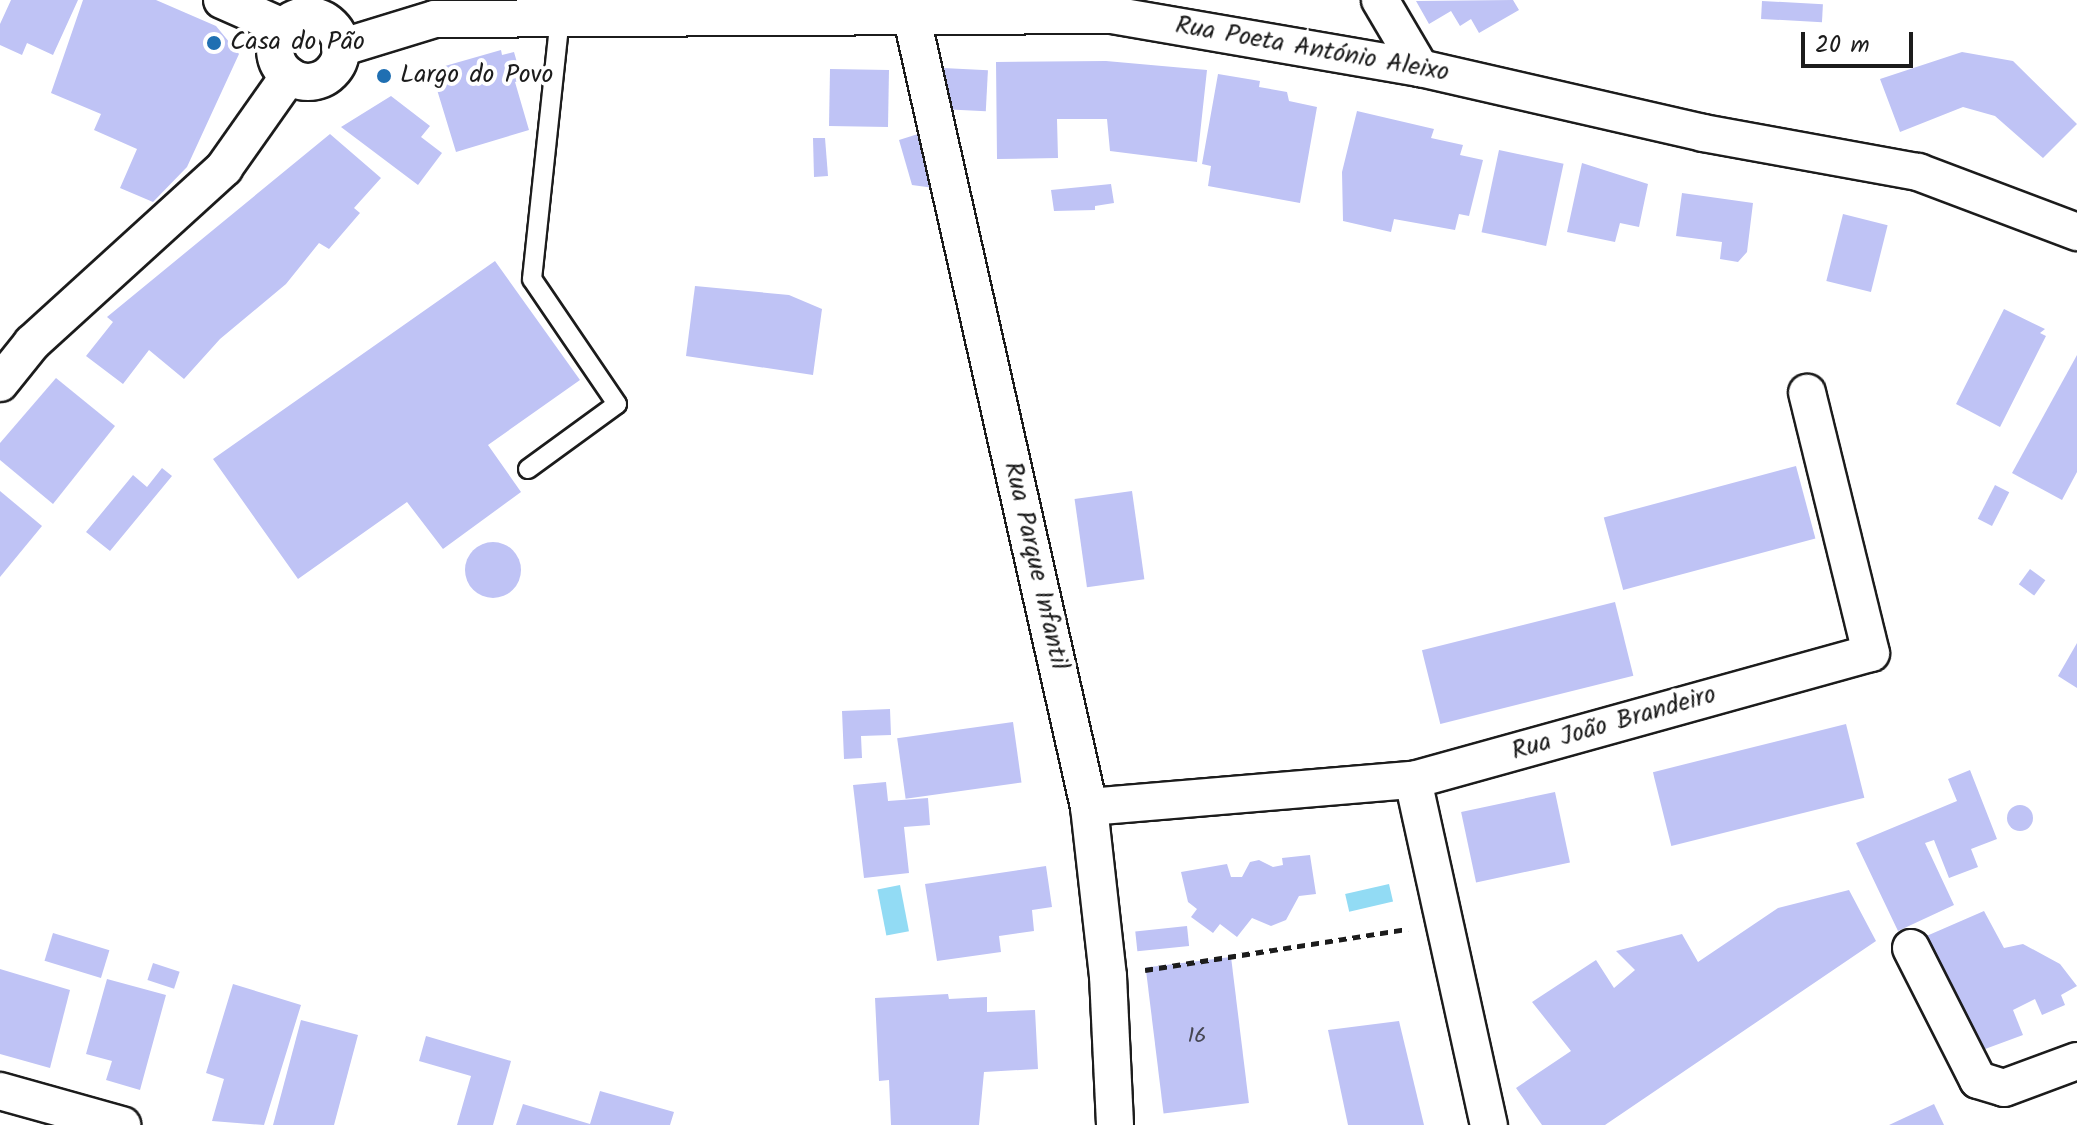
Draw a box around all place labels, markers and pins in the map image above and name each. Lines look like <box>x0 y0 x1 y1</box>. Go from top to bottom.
place label: Casa do Pão <box>230 27 365 59</box>
marker: Casa do Pão <box>205 34 223 52</box>
place label: Largo do Povo <box>400 60 553 92</box>
marker: Largo do Povo <box>375 67 393 85</box>

